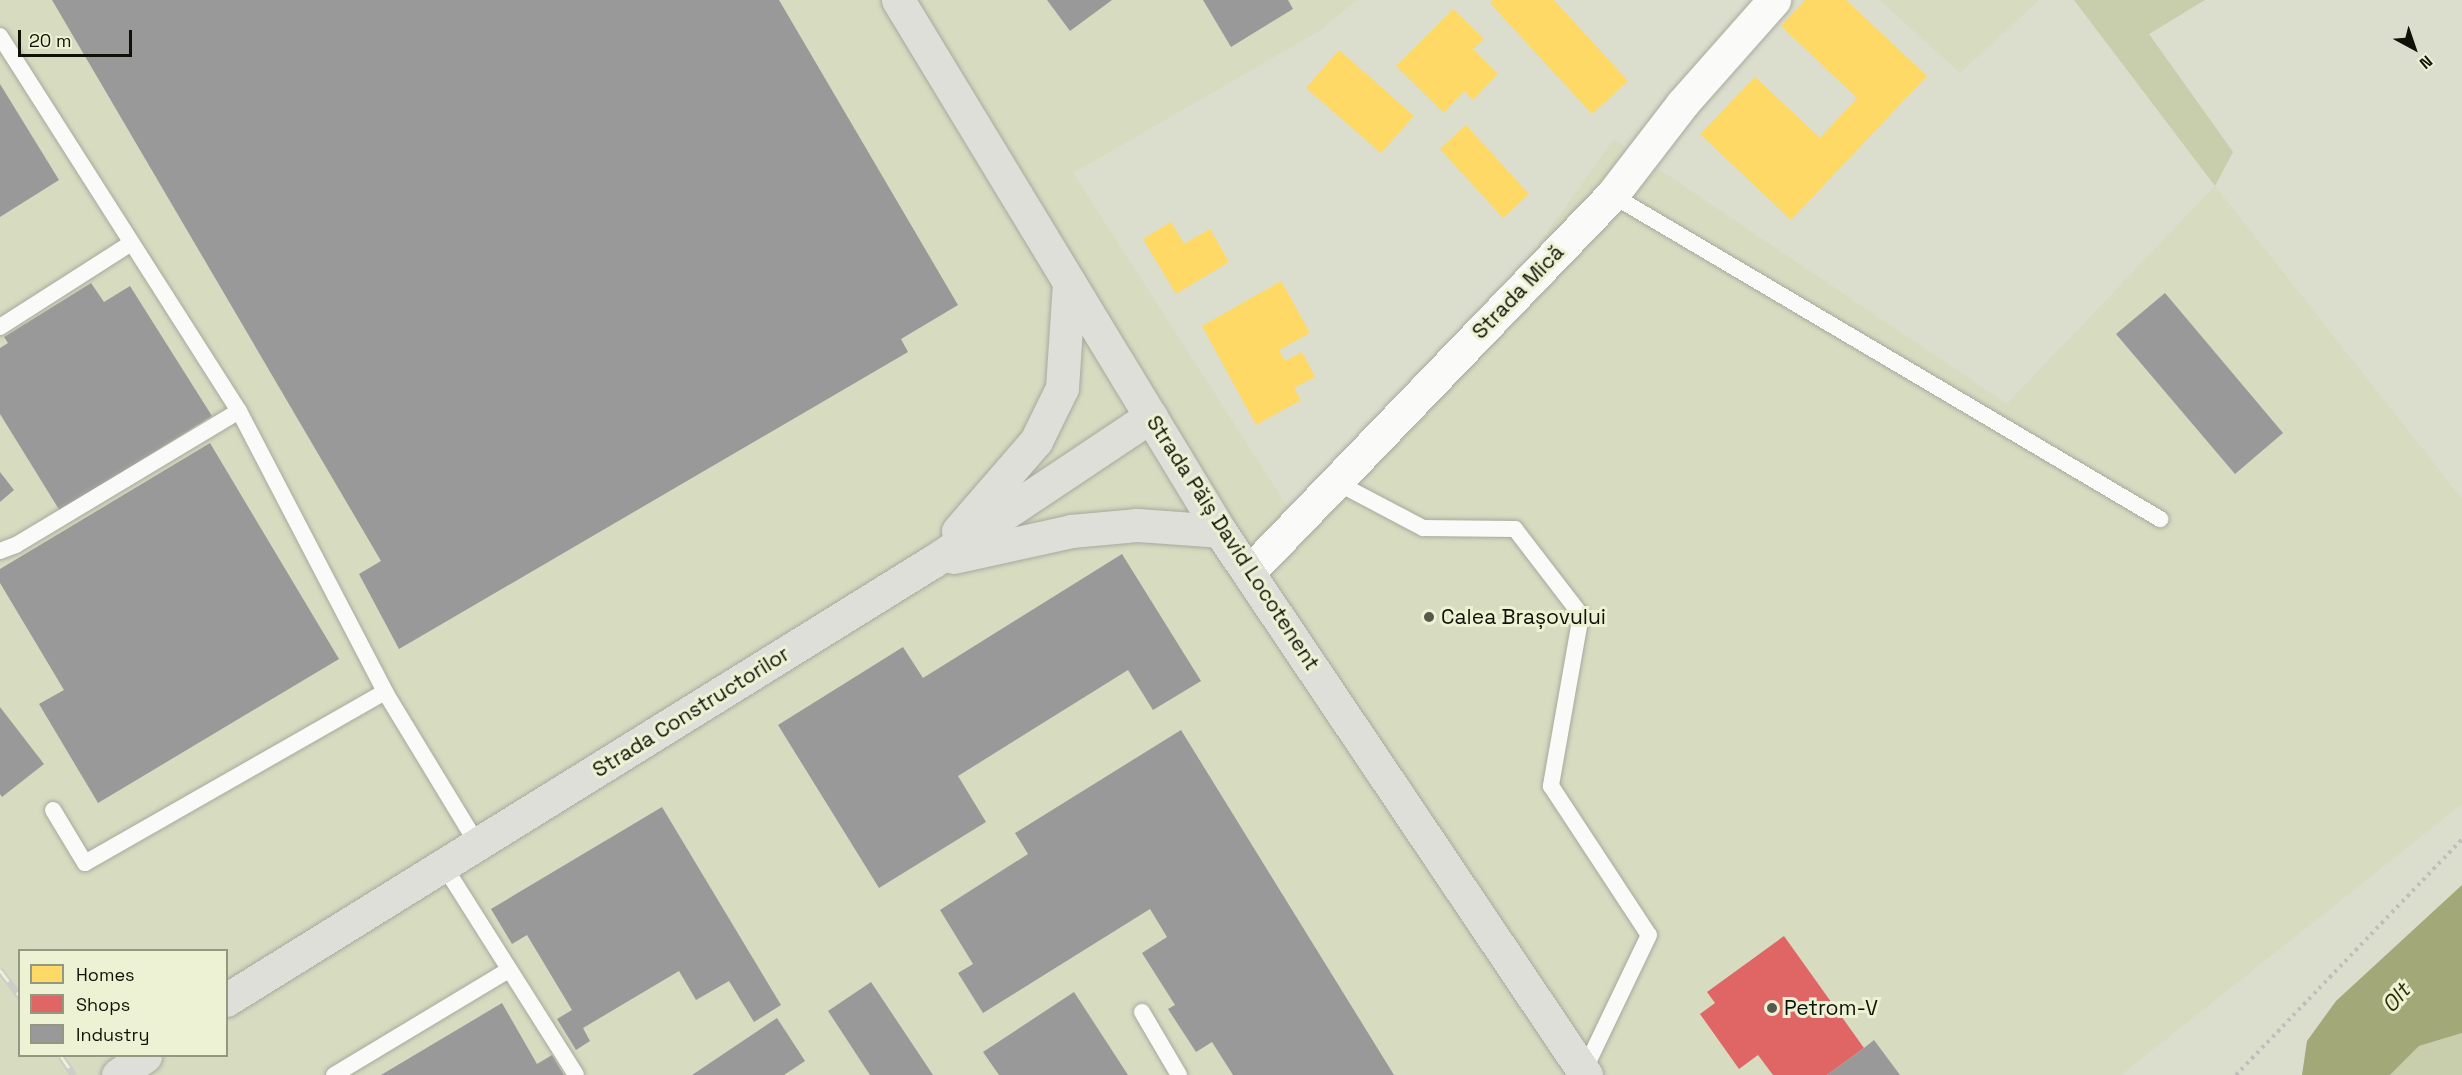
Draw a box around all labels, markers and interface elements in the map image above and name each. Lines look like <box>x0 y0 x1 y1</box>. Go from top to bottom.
scale bar <box>21 18 135 56</box>
north arrow <box>2384 18 2444 78</box>
text: 20 m <box>29 29 72 52</box>
text: N <box>2415 51 2437 74</box>
street label: Strada Mică <box>1467 240 1569 344</box>
street label: Strada Păiș David Locotenent <box>1141 411 1325 675</box>
place label: Calea Brașovului <box>1441 604 1606 630</box>
marker: Calea Brașovului <box>1422 610 1436 624</box>
street label: Strada Constructorilor <box>588 641 794 783</box>
legend <box>18 949 228 1057</box>
text: Homes <box>76 963 135 986</box>
water label: Olt <box>2376 978 2416 1018</box>
text: Shops <box>76 993 130 1016</box>
place label: Petrom-V <box>1784 995 1878 1021</box>
marker: Petrom-V <box>1765 1001 1779 1015</box>
text: Industry <box>76 1023 149 1046</box>

